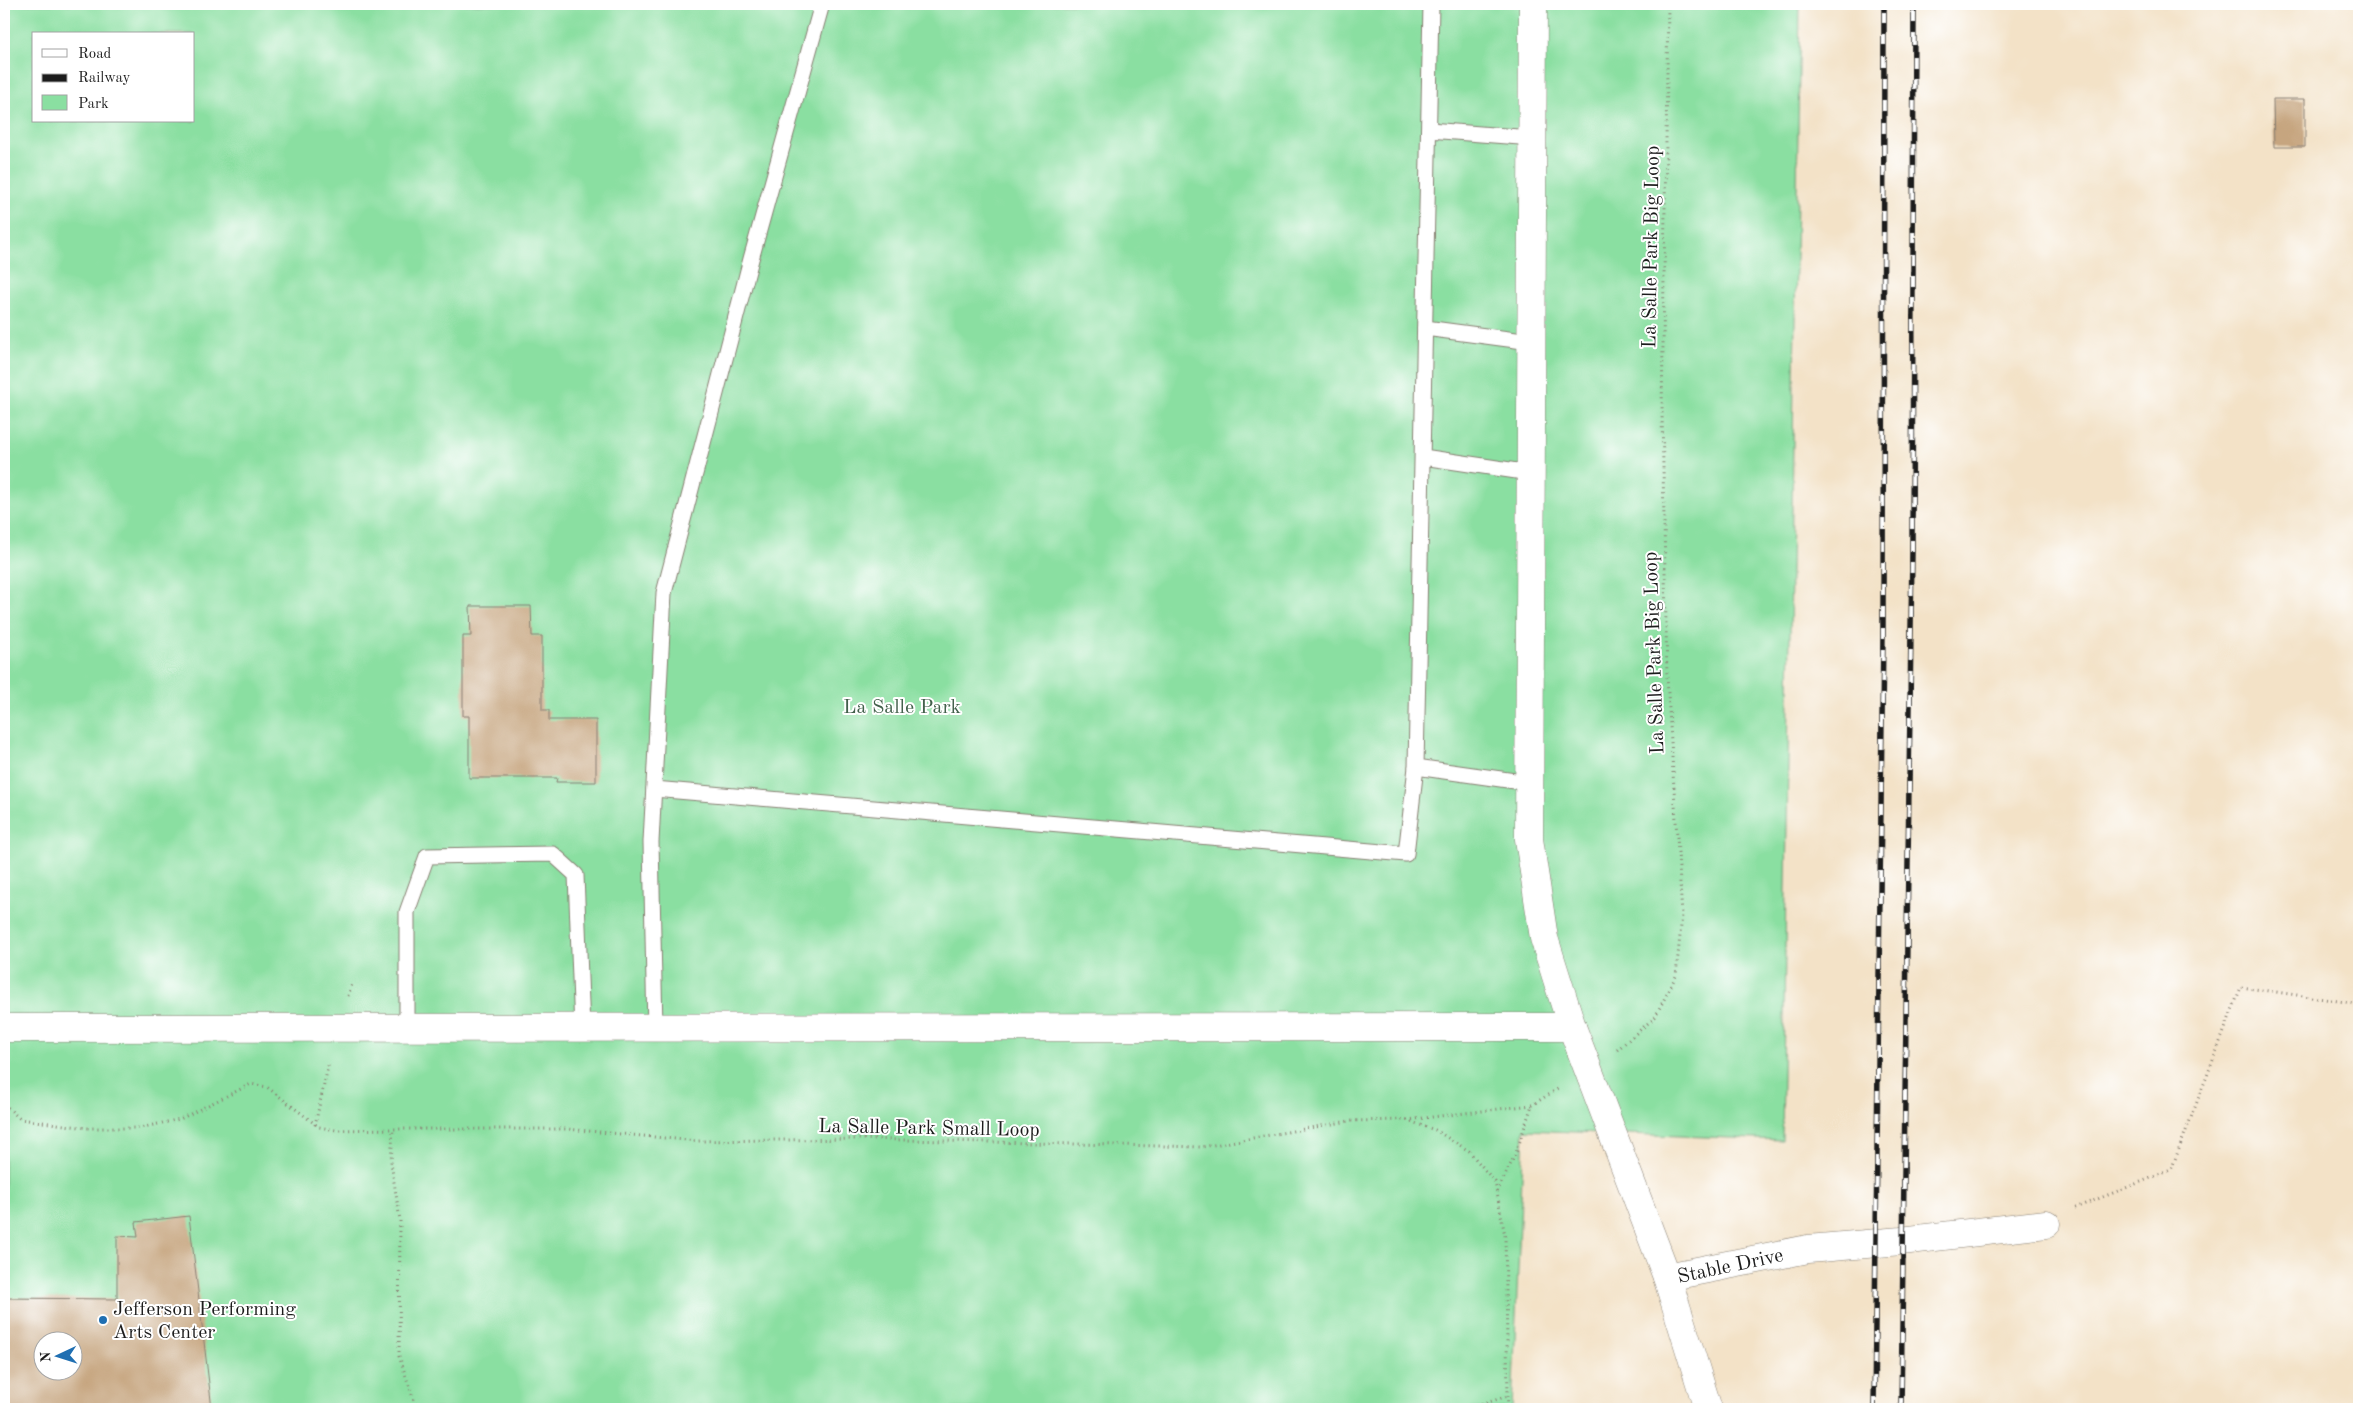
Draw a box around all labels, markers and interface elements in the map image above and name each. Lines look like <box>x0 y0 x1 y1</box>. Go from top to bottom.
legend <box>32 32 195 122</box>
text: Road <box>78 47 112 62</box>
text: Railway <box>78 71 131 86</box>
text: Park <box>78 97 109 112</box>
street label: La Salle Park Big Loop <box>1640 145 1664 349</box>
street label: La Salle Park Big Loop <box>1641 551 1669 755</box>
park label: La Salle Park <box>843 698 961 718</box>
street label: La Salle Park Small Loop <box>818 1117 1040 1141</box>
street label: Stable Drive <box>1676 1246 1785 1288</box>
place label: Jefferson Performing Arts Center <box>113 1300 296 1343</box>
marker: Jefferson Performing Arts Center <box>97 1314 109 1326</box>
north arrow <box>32 1330 82 1380</box>
text: N <box>39 1351 53 1363</box>

